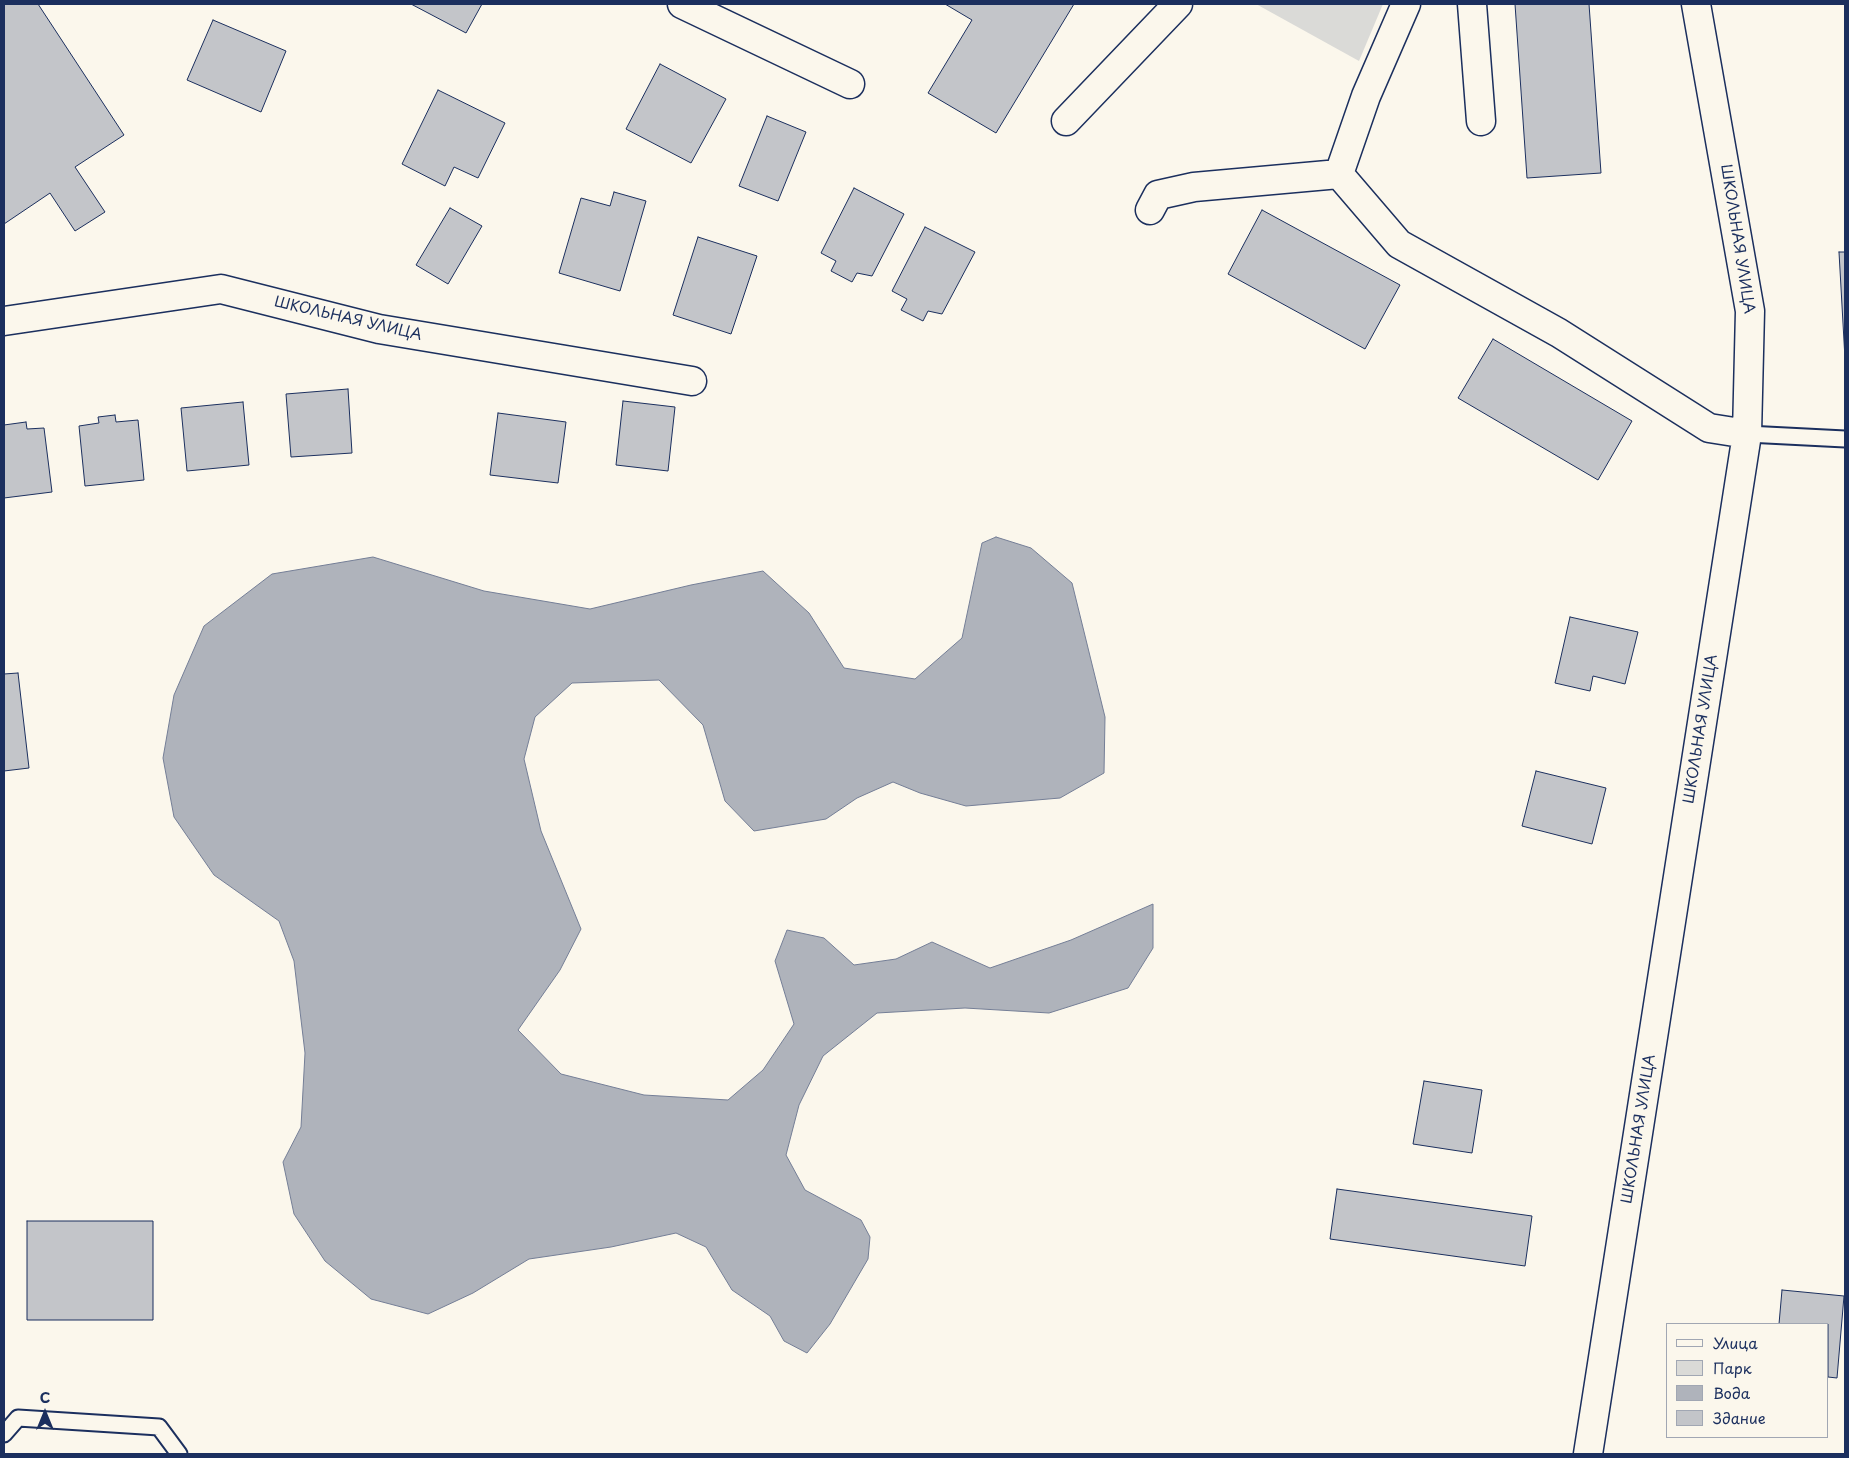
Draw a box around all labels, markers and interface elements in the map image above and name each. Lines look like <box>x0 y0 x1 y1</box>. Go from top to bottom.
street label: ШКОЛЬНАЯ УЛИЦА <box>1716 163 1758 315</box>
street label: ШКОЛЬНАЯ УЛИЦА <box>272 293 424 345</box>
street label: ШКОЛЬНАЯ УЛИЦА <box>1680 653 1722 805</box>
street label: ШКОЛЬНАЯ УЛИЦА <box>1618 1053 1660 1205</box>
legend <box>1666 1323 1829 1438</box>
text: Улица <box>1713 1331 1758 1354</box>
text: Парк <box>1713 1356 1752 1379</box>
text: Вода <box>1713 1381 1750 1404</box>
text: С <box>40 1387 50 1408</box>
north arrow <box>20 1388 70 1438</box>
text: Здание <box>1713 1406 1766 1429</box>

